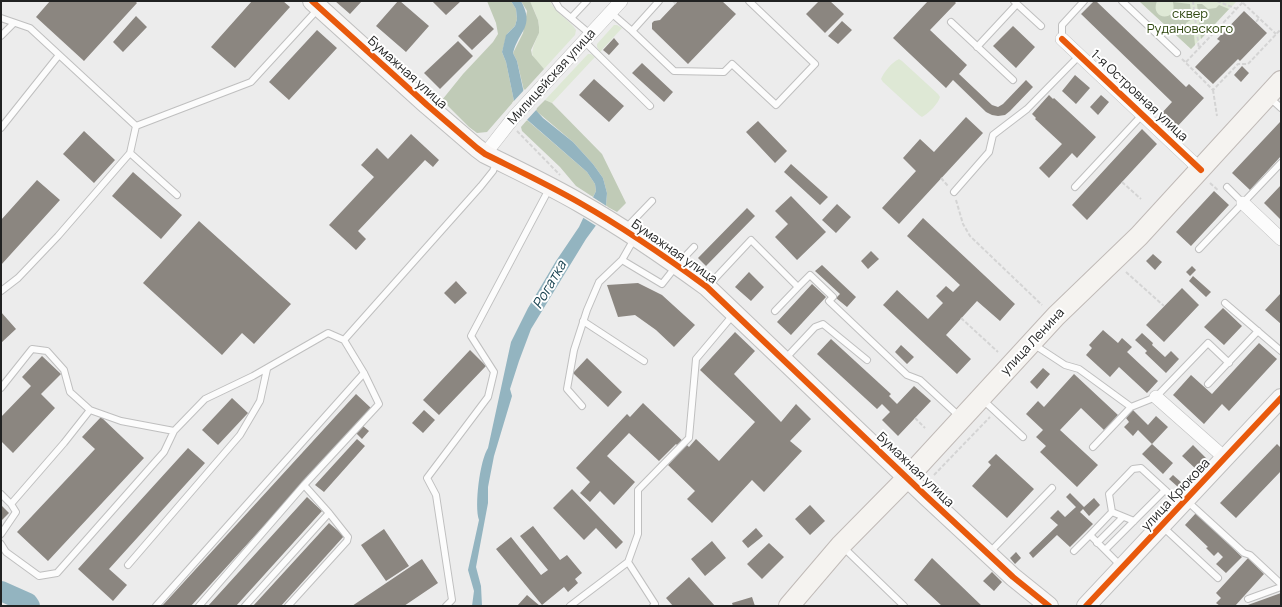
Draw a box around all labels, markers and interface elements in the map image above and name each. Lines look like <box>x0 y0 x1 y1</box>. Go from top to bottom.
park label: сквер Рудановского <box>1147 6 1233 37</box>
street label: Милицейская улица <box>505 26 599 128</box>
street label: Бумажная улица <box>364 33 450 113</box>
street label: 1-я Островная улица <box>1087 47 1191 145</box>
street label: Бумажная улица <box>628 217 720 287</box>
water label: Рогатка <box>530 258 570 312</box>
street label: улица Ленина <box>998 305 1068 379</box>
street label: Бумажная улица <box>873 429 957 511</box>
street label: улица Крюкова <box>1139 456 1213 534</box>

